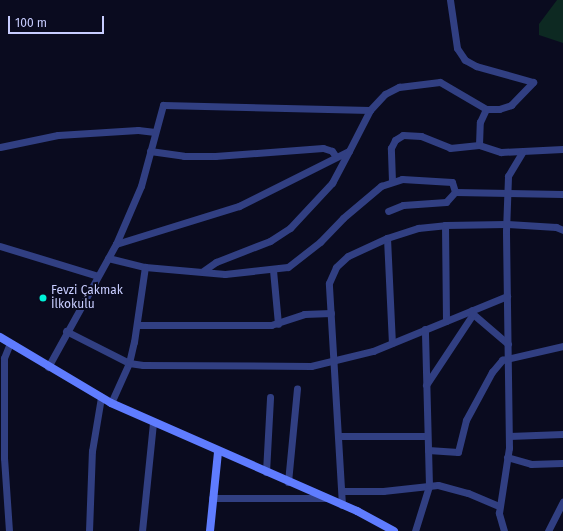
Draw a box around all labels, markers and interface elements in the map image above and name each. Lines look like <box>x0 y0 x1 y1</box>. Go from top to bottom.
scale bar <box>10 8 106 34</box>
text: 100 m <box>15 16 47 30</box>
place label: Fevzi Çakmak İlkokulu <box>51 284 123 312</box>
marker: Fevzi Çakmak İlkokulu <box>38 293 48 303</box>

